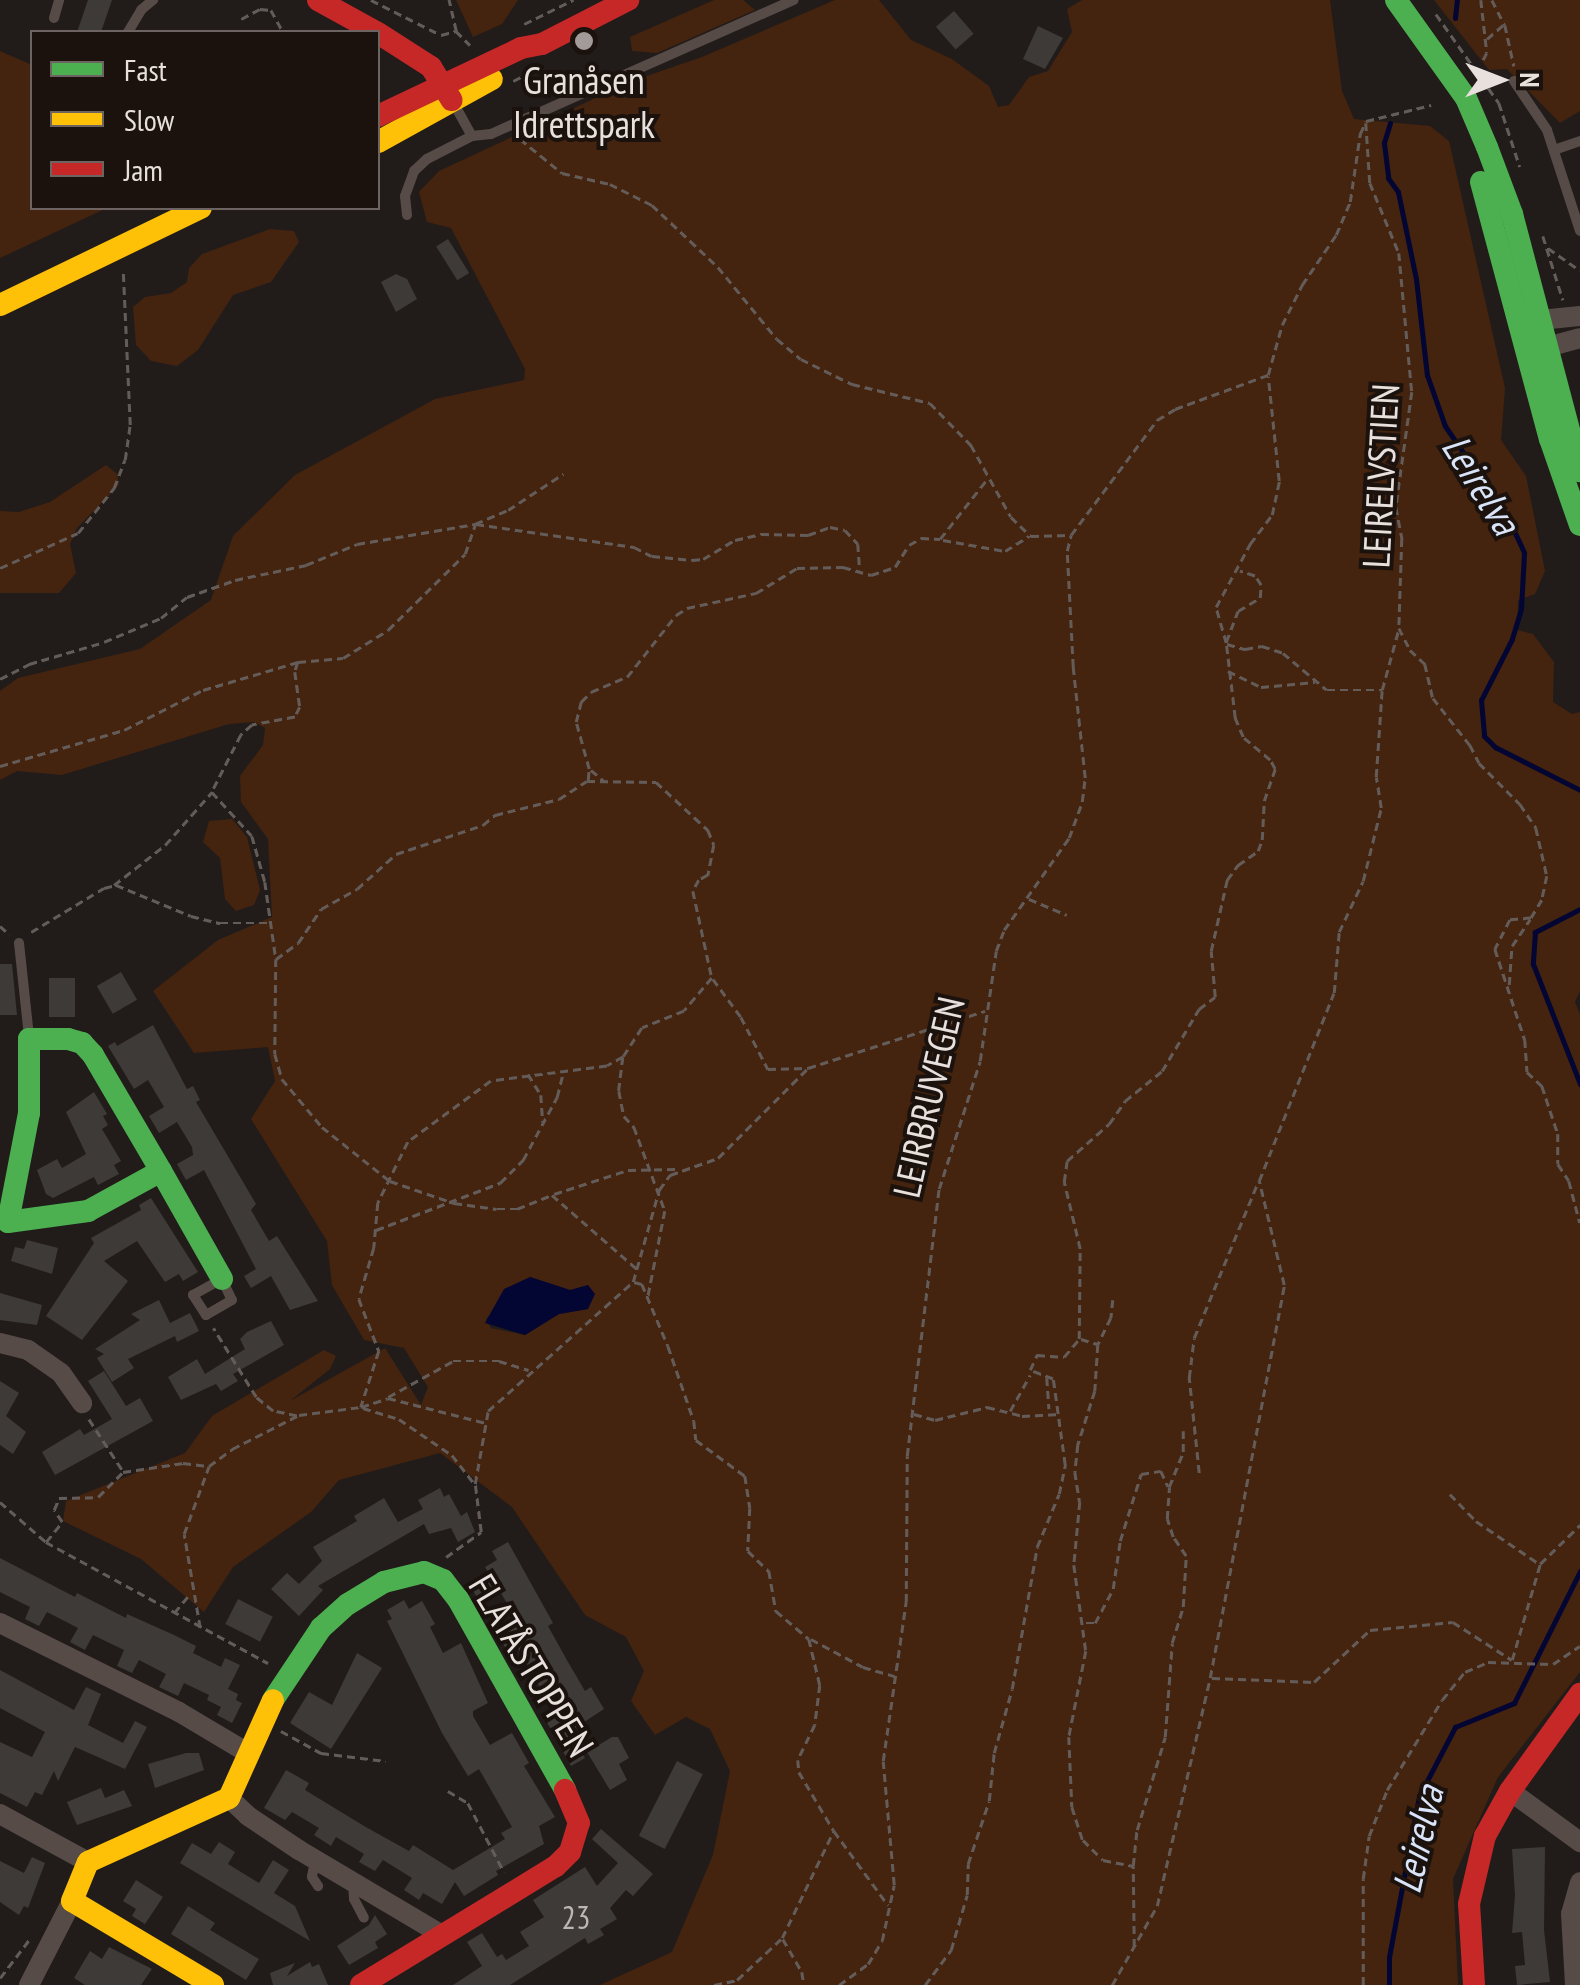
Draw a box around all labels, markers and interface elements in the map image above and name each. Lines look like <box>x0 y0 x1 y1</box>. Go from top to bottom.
legend <box>30 30 380 210</box>
marker: Granåsen Idrettspark <box>573 30 595 52</box>
north arrow <box>1450 30 1550 130</box>
text: Fast <box>124 50 167 89</box>
place label: Granåsen Idrettspark <box>513 57 655 146</box>
text: N <box>1512 72 1549 88</box>
text: Slow <box>124 100 174 139</box>
text: Jam <box>124 150 163 189</box>
street label: LEIRELVSTIEN <box>1352 383 1408 569</box>
water label: Leirelva <box>1433 425 1531 543</box>
street label: LEIRBRUVEGEN <box>883 992 973 1202</box>
street label: FLATÅSTOPPEN <box>460 1566 604 1764</box>
water label: Leirelva <box>1381 1781 1453 1897</box>
house number: 23 <box>562 1898 590 1936</box>

